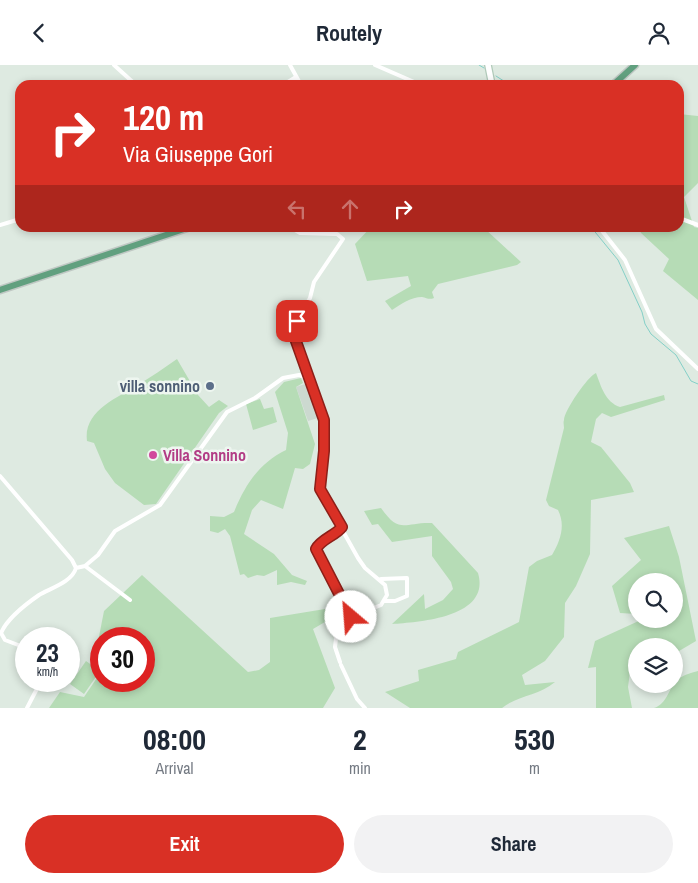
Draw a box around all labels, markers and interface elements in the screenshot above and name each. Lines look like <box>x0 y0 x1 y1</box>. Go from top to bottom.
text: Routely <box>316 18 382 48</box>
icon: back <box>25 19 53 47</box>
icon: person <box>645 19 673 47</box>
text: 120 m <box>123 94 204 141</box>
icon: right <box>40 100 105 165</box>
text: Via Giuseppe Gori <box>123 139 273 169</box>
icon: left <box>283 195 311 223</box>
icon: ahead <box>336 195 364 223</box>
icon: right <box>389 195 417 223</box>
pin <box>276 300 318 342</box>
icon: arrive <box>283 307 311 335</box>
place label: villa sonnino <box>120 375 200 397</box>
marker: villa sonnino <box>204 380 216 392</box>
place label: Villa Sonnino <box>163 444 246 466</box>
marker: Villa Sonnino <box>147 449 159 461</box>
map controls <box>628 573 683 693</box>
button: search <box>628 573 683 628</box>
position arrow <box>324 590 376 642</box>
speed limit sign: 30 <box>90 627 155 692</box>
text: 23 <box>36 636 59 670</box>
button: layers <box>628 638 683 693</box>
text: km/h <box>37 664 58 680</box>
text: 08:00 <box>143 719 206 759</box>
text: 2 <box>353 719 367 759</box>
text: 530 <box>514 719 555 759</box>
text: Arrival <box>156 757 193 779</box>
text: min <box>349 757 371 779</box>
text: m <box>529 757 540 779</box>
button: Exit <box>25 815 344 873</box>
button: Share <box>354 815 673 873</box>

